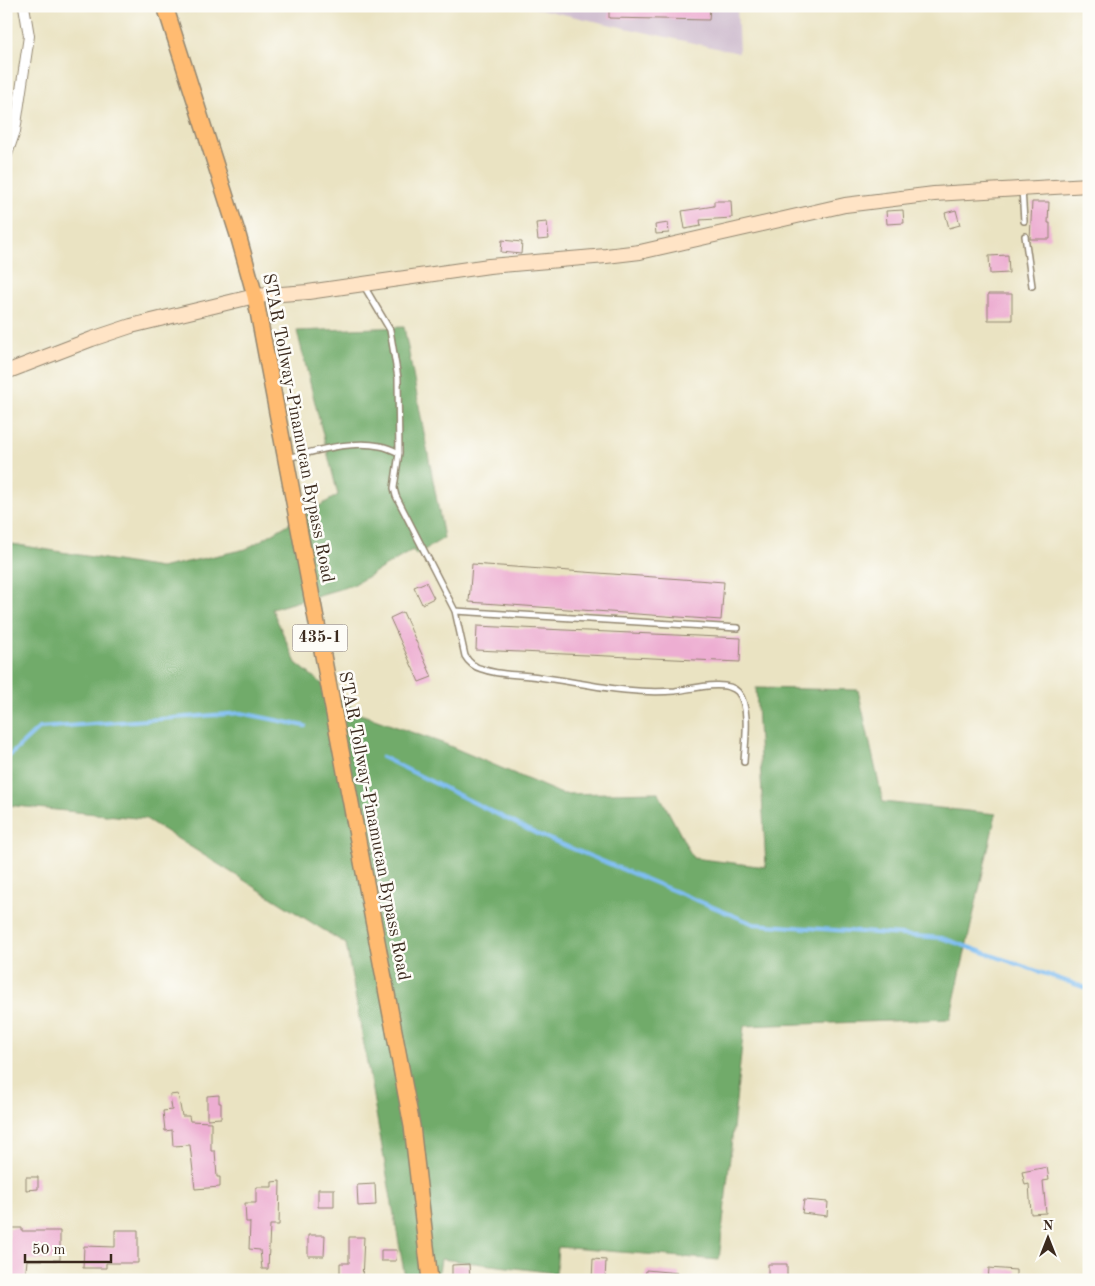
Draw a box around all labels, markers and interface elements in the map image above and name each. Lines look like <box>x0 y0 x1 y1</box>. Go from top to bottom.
street label: STAR Tollway-Pinamucan Bypass Road <box>259 272 337 584</box>
road number: 435-1 <box>292 624 348 651</box>
street label: STAR Tollway-Pinamucan Bypass Road <box>335 670 413 982</box>
north arrow <box>1022 1214 1072 1264</box>
text: N <box>1043 1219 1054 1233</box>
scale bar <box>25 1231 111 1263</box>
text: 50 m <box>32 1243 66 1258</box>

